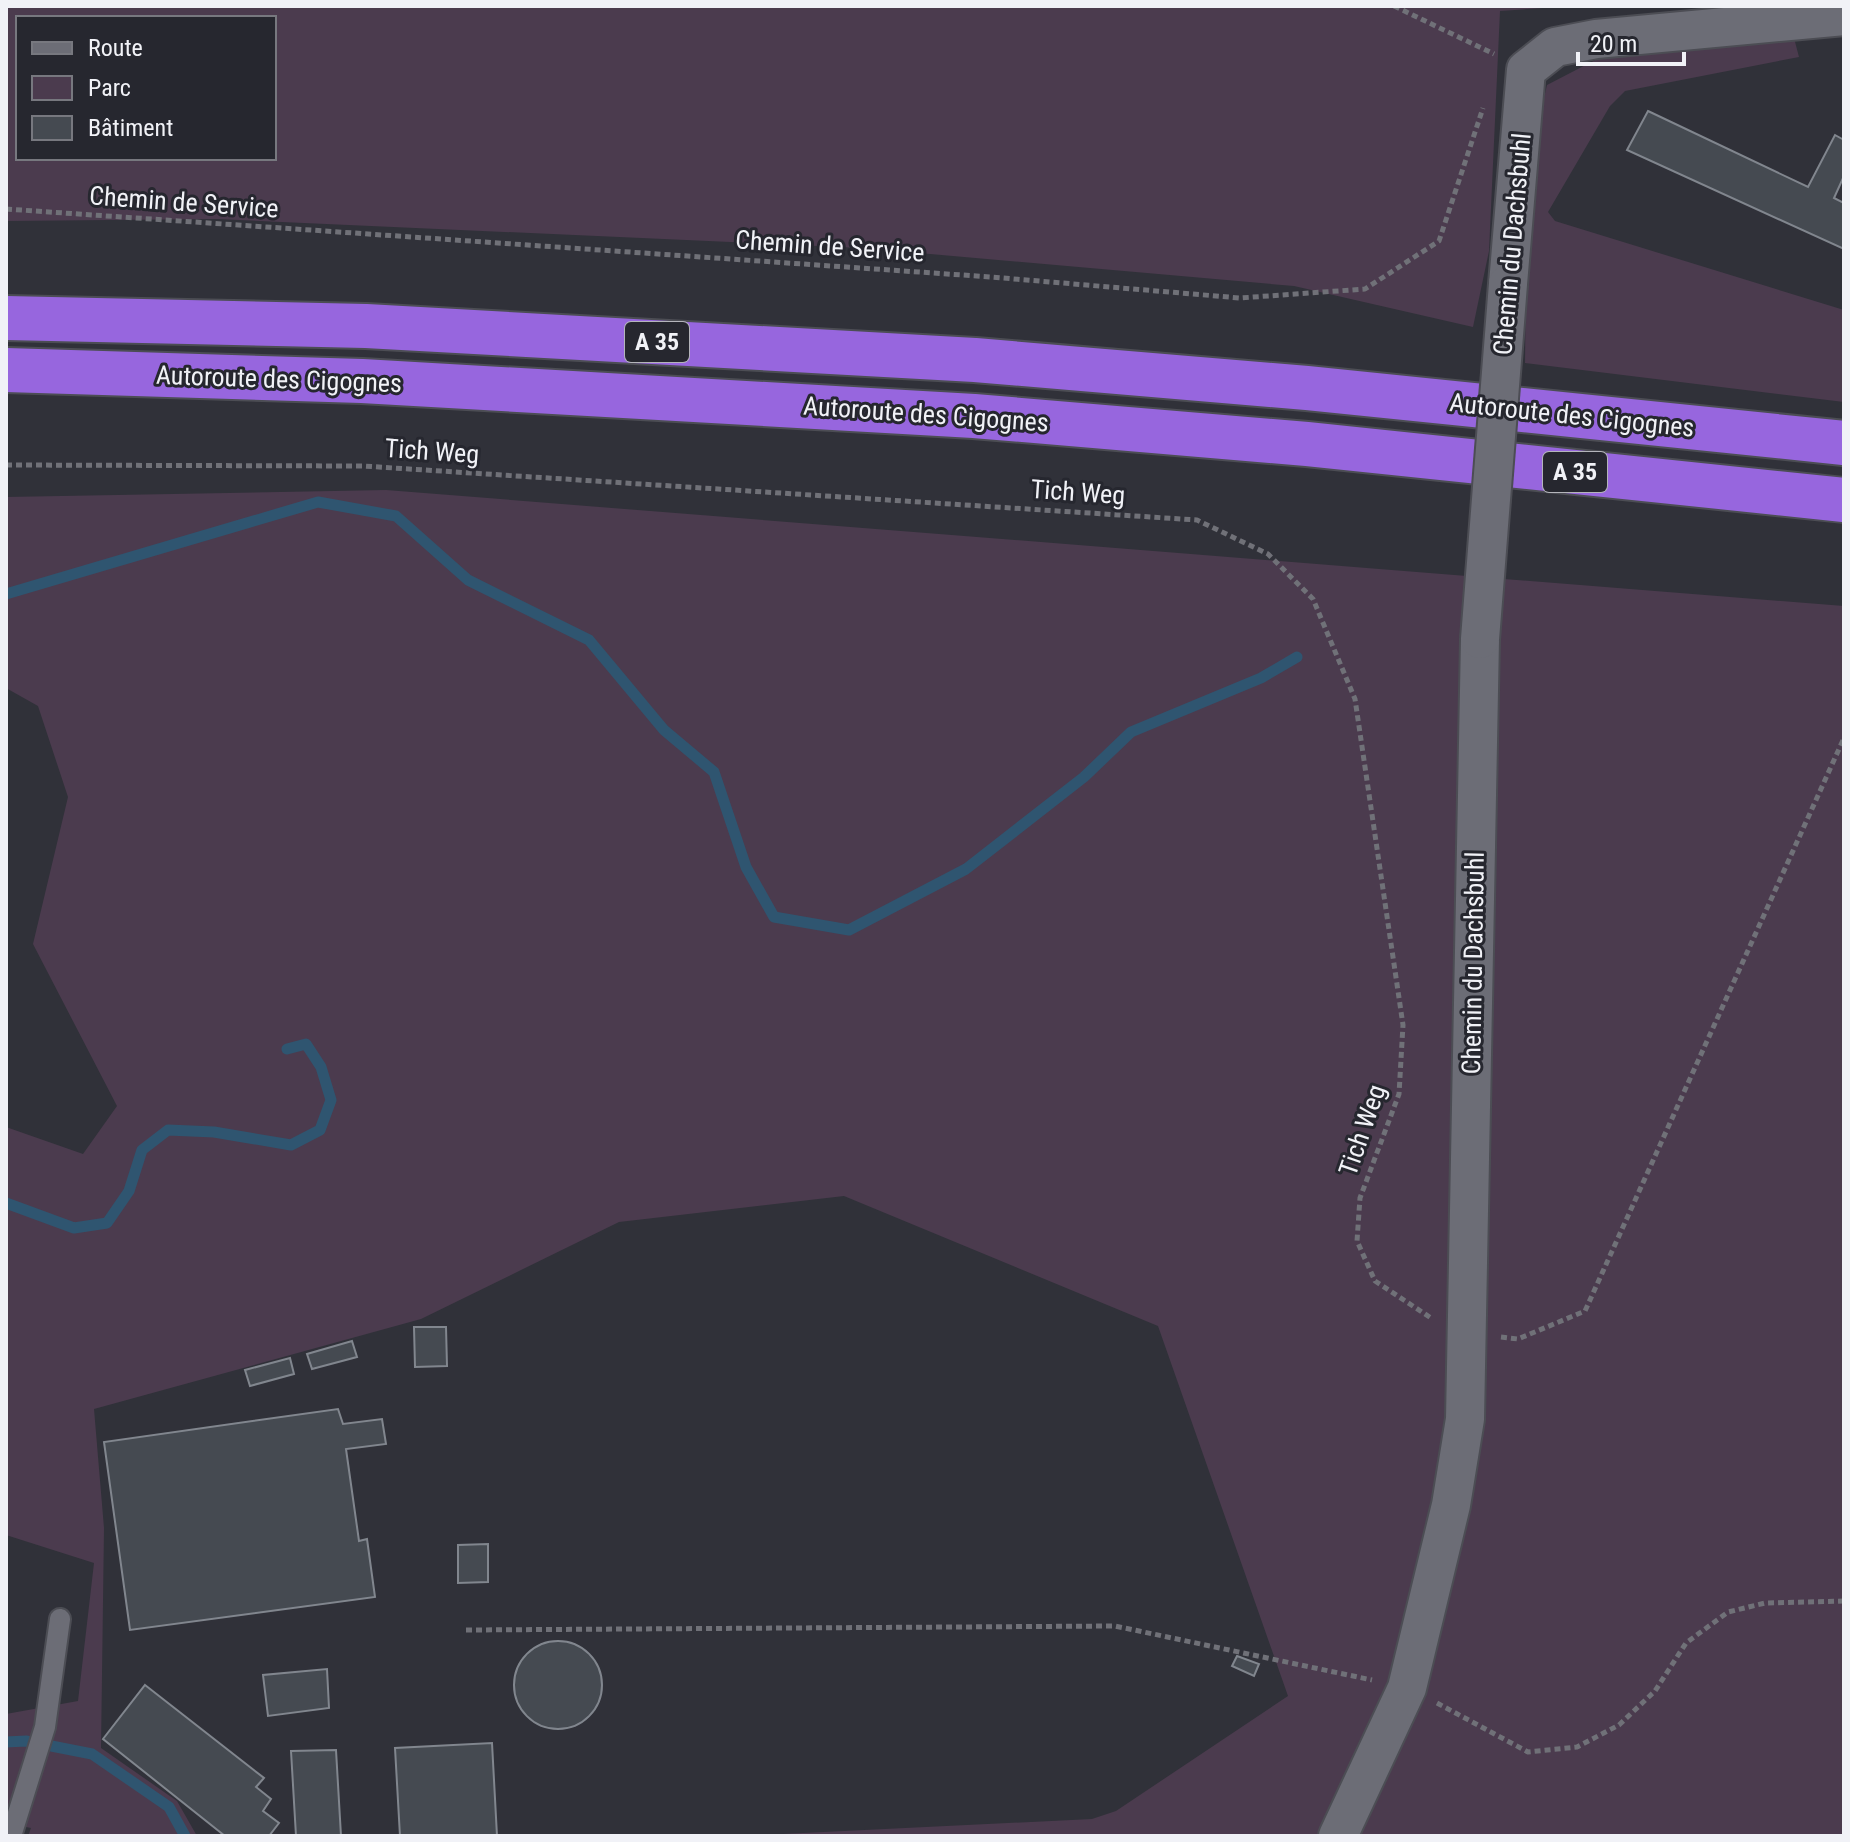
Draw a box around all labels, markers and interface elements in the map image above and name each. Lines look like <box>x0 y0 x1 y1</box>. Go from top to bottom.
legend <box>16 16 276 160</box>
scale bar <box>1578 16 1684 66</box>
text: 20 m <box>1590 30 1637 58</box>
text: Route <box>88 34 143 62</box>
text: Parc <box>88 74 131 102</box>
text: Bâtiment <box>88 114 173 142</box>
street label: Chemin du Dachsbuhl <box>1487 132 1537 356</box>
street label: Chemin de Service <box>88 180 280 224</box>
street label: Chemin de Service <box>734 224 926 268</box>
road number: A 35 <box>625 322 689 362</box>
street label: Autoroute des Cigognes <box>156 360 402 398</box>
street label: Autoroute des Cigognes <box>1448 387 1696 443</box>
street label: Autoroute des Cigognes <box>802 390 1050 438</box>
street label: Tich Weg <box>384 433 480 469</box>
road number: A 35 <box>1543 452 1607 492</box>
street label: Tich Weg <box>1030 474 1126 510</box>
street label: Chemin du Dachsbuhl <box>1456 851 1490 1075</box>
street label: Tich Weg <box>1332 1080 1392 1180</box>

